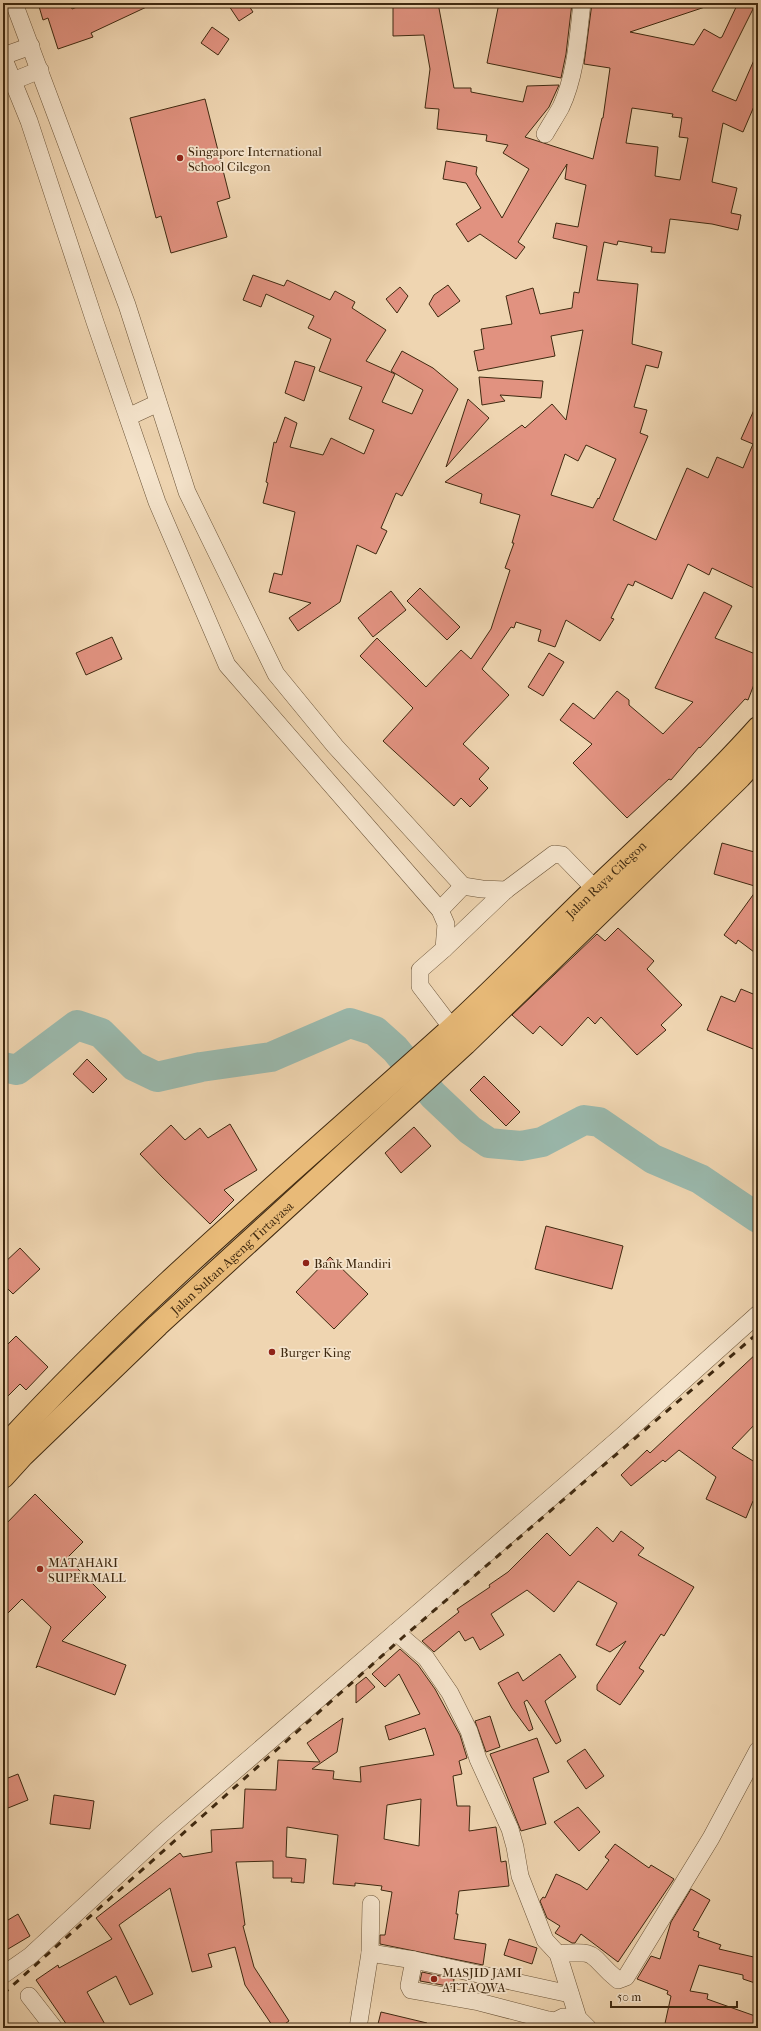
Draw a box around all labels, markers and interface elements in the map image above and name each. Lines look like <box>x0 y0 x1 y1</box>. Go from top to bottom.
place label: Singapore International School Cilegon <box>188 144 322 174</box>
marker: Singapore International School Cilegon <box>175 153 185 163</box>
street label: Jalan Raya Cilegon <box>562 838 650 922</box>
street label: Jalan Sultan Ageng Tirtayasa <box>167 1198 297 1318</box>
place label: Bank Mandiri <box>314 1256 391 1271</box>
marker: Bank Mandiri <box>301 1258 311 1268</box>
place label: Burger King <box>280 1345 352 1360</box>
marker: Burger King <box>267 1347 277 1357</box>
place label: MATAHARI SUPERMALL <box>48 1555 126 1585</box>
marker: MATAHARI SUPERMALL <box>35 1564 45 1574</box>
place label: MASJID JAMI ATTAQWA <box>441 1965 522 1995</box>
marker: MASJID JAMI ATTAQWA <box>429 1974 439 1984</box>
scale bar <box>611 1983 737 2009</box>
text: 50 m <box>617 1990 641 2004</box>

